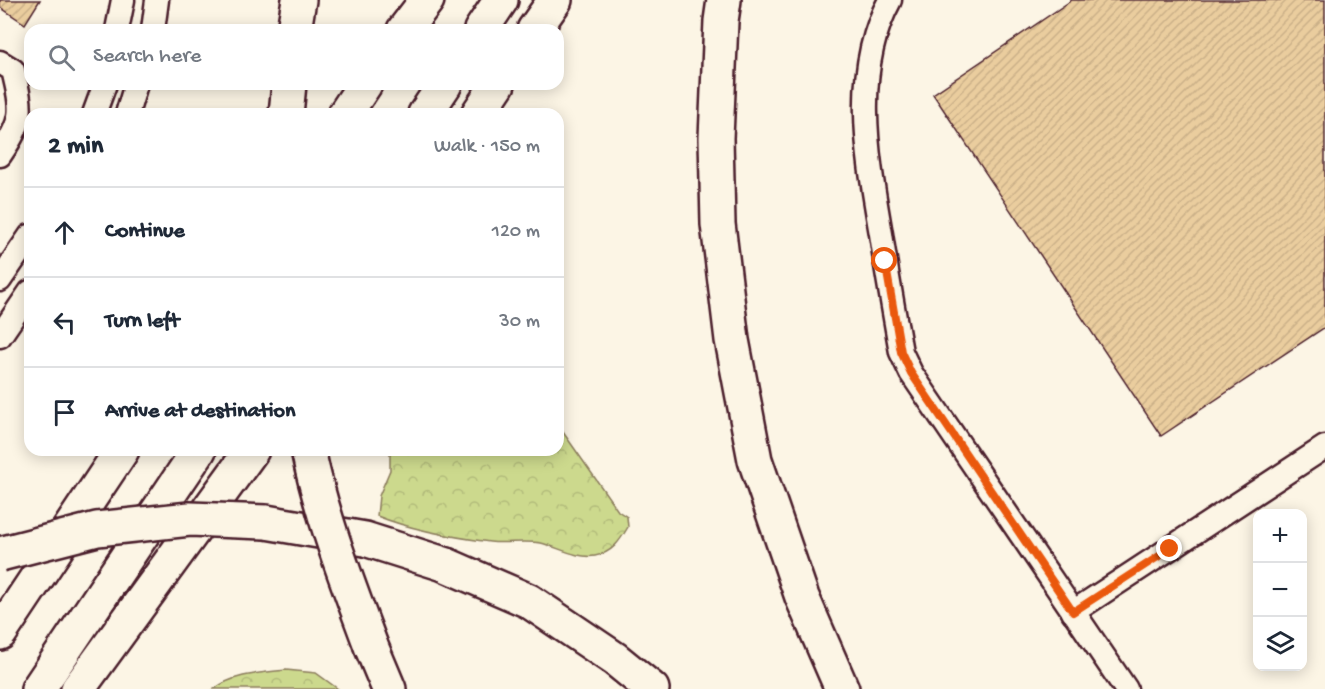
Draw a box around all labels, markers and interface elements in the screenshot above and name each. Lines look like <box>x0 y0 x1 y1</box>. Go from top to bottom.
search box <box>24 24 564 90</box>
icon: search <box>45 41 78 74</box>
text: Search here <box>93 44 201 70</box>
text: 2 min <box>48 132 103 163</box>
text: Walk · 150 m <box>434 136 540 159</box>
icon: ahead <box>48 216 81 249</box>
text: Continue <box>105 219 185 245</box>
text: 120 m <box>492 221 540 244</box>
route start <box>871 247 897 273</box>
icon: left <box>48 306 81 339</box>
text: Turn left <box>105 309 179 335</box>
text: 30 m <box>499 311 540 334</box>
icon: arrive <box>48 396 81 429</box>
text: Arrive at destination <box>105 399 295 425</box>
map controls <box>1253 509 1307 671</box>
button: + <box>1253 509 1307 563</box>
route end <box>1156 535 1182 561</box>
button: − <box>1253 563 1307 617</box>
button: layers <box>1253 617 1307 671</box>

